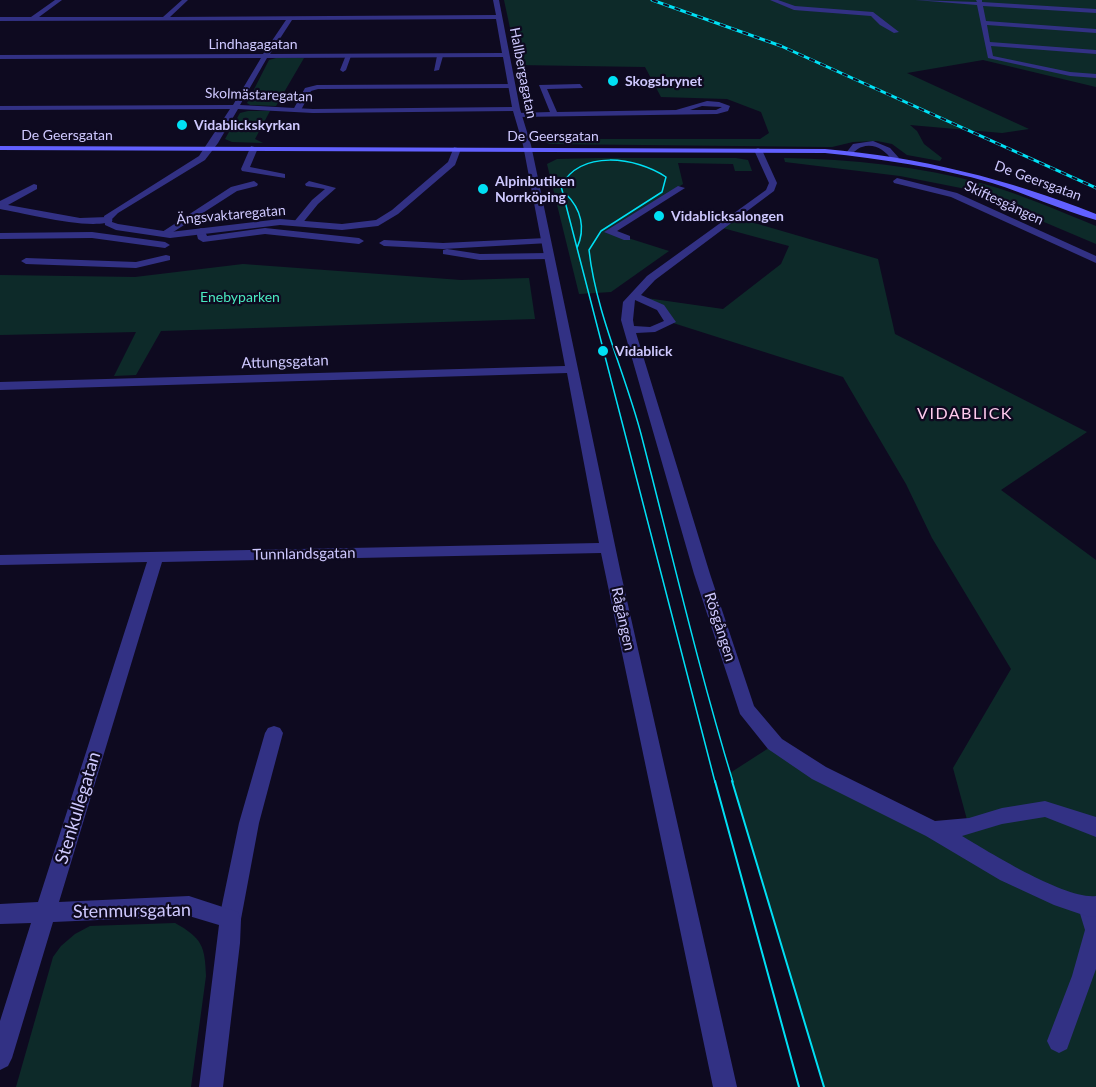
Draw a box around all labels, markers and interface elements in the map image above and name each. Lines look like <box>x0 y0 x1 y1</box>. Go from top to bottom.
street label: Hallbergagatan <box>506 26 540 120</box>
street label: Lindhagagatan <box>208 36 298 52</box>
place label: Skogsbrynet <box>625 73 702 89</box>
marker: Skogsbrynet <box>606 74 620 88</box>
street label: Skolmästaregatan <box>205 85 313 105</box>
place label: Vidablickskyrkan <box>194 117 300 133</box>
marker: Vidablickskyrkan <box>175 118 189 132</box>
street label: De Geersgatan <box>21 127 113 143</box>
street label: De Geersgatan <box>507 128 599 144</box>
street label: De Geersgatan <box>992 157 1084 205</box>
place label: Alpinbutiken Norrköping <box>495 173 575 206</box>
street label: Skiftesgången <box>962 177 1046 229</box>
marker: Alpinbutiken Norrköping <box>476 182 490 196</box>
street label: Ängsvaktaregatan <box>176 202 286 228</box>
place label: Vidablicksalongen <box>671 208 784 224</box>
marker: Vidablicksalongen <box>652 209 666 223</box>
park label: Enebyparken <box>200 289 280 305</box>
place label: Vidablick <box>615 343 673 359</box>
marker: Vidablick <box>596 344 610 358</box>
street label: Attungsgatan <box>241 351 329 373</box>
district label: VIDABLICK <box>917 404 1013 424</box>
street label: Tunnlandsgatan <box>252 544 356 564</box>
street label: Rågången <box>608 586 638 652</box>
street label: Rösgången <box>700 590 740 664</box>
street label: Stenkullegatan <box>51 749 105 867</box>
street label: Stenmursgatan <box>73 899 191 923</box>

